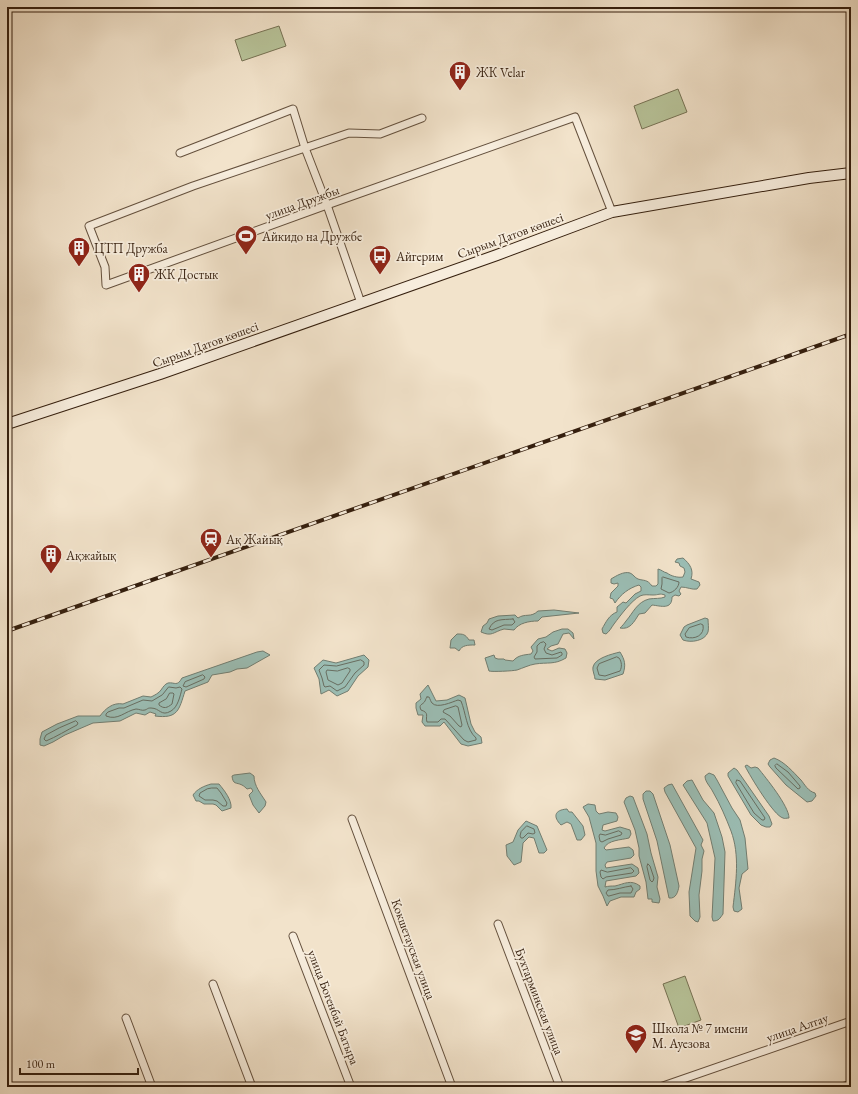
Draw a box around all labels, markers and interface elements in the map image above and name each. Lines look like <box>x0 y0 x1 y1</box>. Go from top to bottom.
building icon: ЖК Velar <box>447 59 473 92</box>
place label: ЖК Velar <box>475 64 526 81</box>
street label: улица Дружбы <box>263 181 342 224</box>
street label: Сырым Датов көшесі <box>455 208 566 263</box>
sports icon: Айкидо на Дружбе <box>233 223 259 256</box>
place label: Айкидо на Дружбе <box>261 228 362 245</box>
building icon: ЦТП Дружба <box>66 235 92 268</box>
place label: ЦТП Дружба <box>94 240 168 257</box>
bus stop icon: Айгерим <box>367 243 393 276</box>
place label: Айгерим <box>395 248 443 265</box>
building icon: ЖК Достык <box>126 261 152 294</box>
place label: ЖК Достык <box>153 266 219 283</box>
street label: Сырым Датов көшесі <box>150 317 261 372</box>
station icon: Ақ Жайық <box>198 526 224 559</box>
place label: Ақ Жайық <box>225 531 284 548</box>
building icon: Ақжайық <box>38 542 64 575</box>
place label: Ақжайық <box>65 547 117 564</box>
street label: Кокшетауская улица <box>387 897 440 1003</box>
street label: Бухтарминская улица <box>511 945 568 1058</box>
street label: улица Богенбай Батыра <box>304 947 364 1068</box>
street label: улица Алтау <box>764 1009 831 1046</box>
place label: Школа № 7 имени М. Ауезова <box>652 1020 748 1052</box>
school or university icon: Школа № 7 имени М. Ауезова <box>623 1022 649 1055</box>
scale bar <box>20 1050 138 1076</box>
text: 100 m <box>26 1056 56 1072</box>

